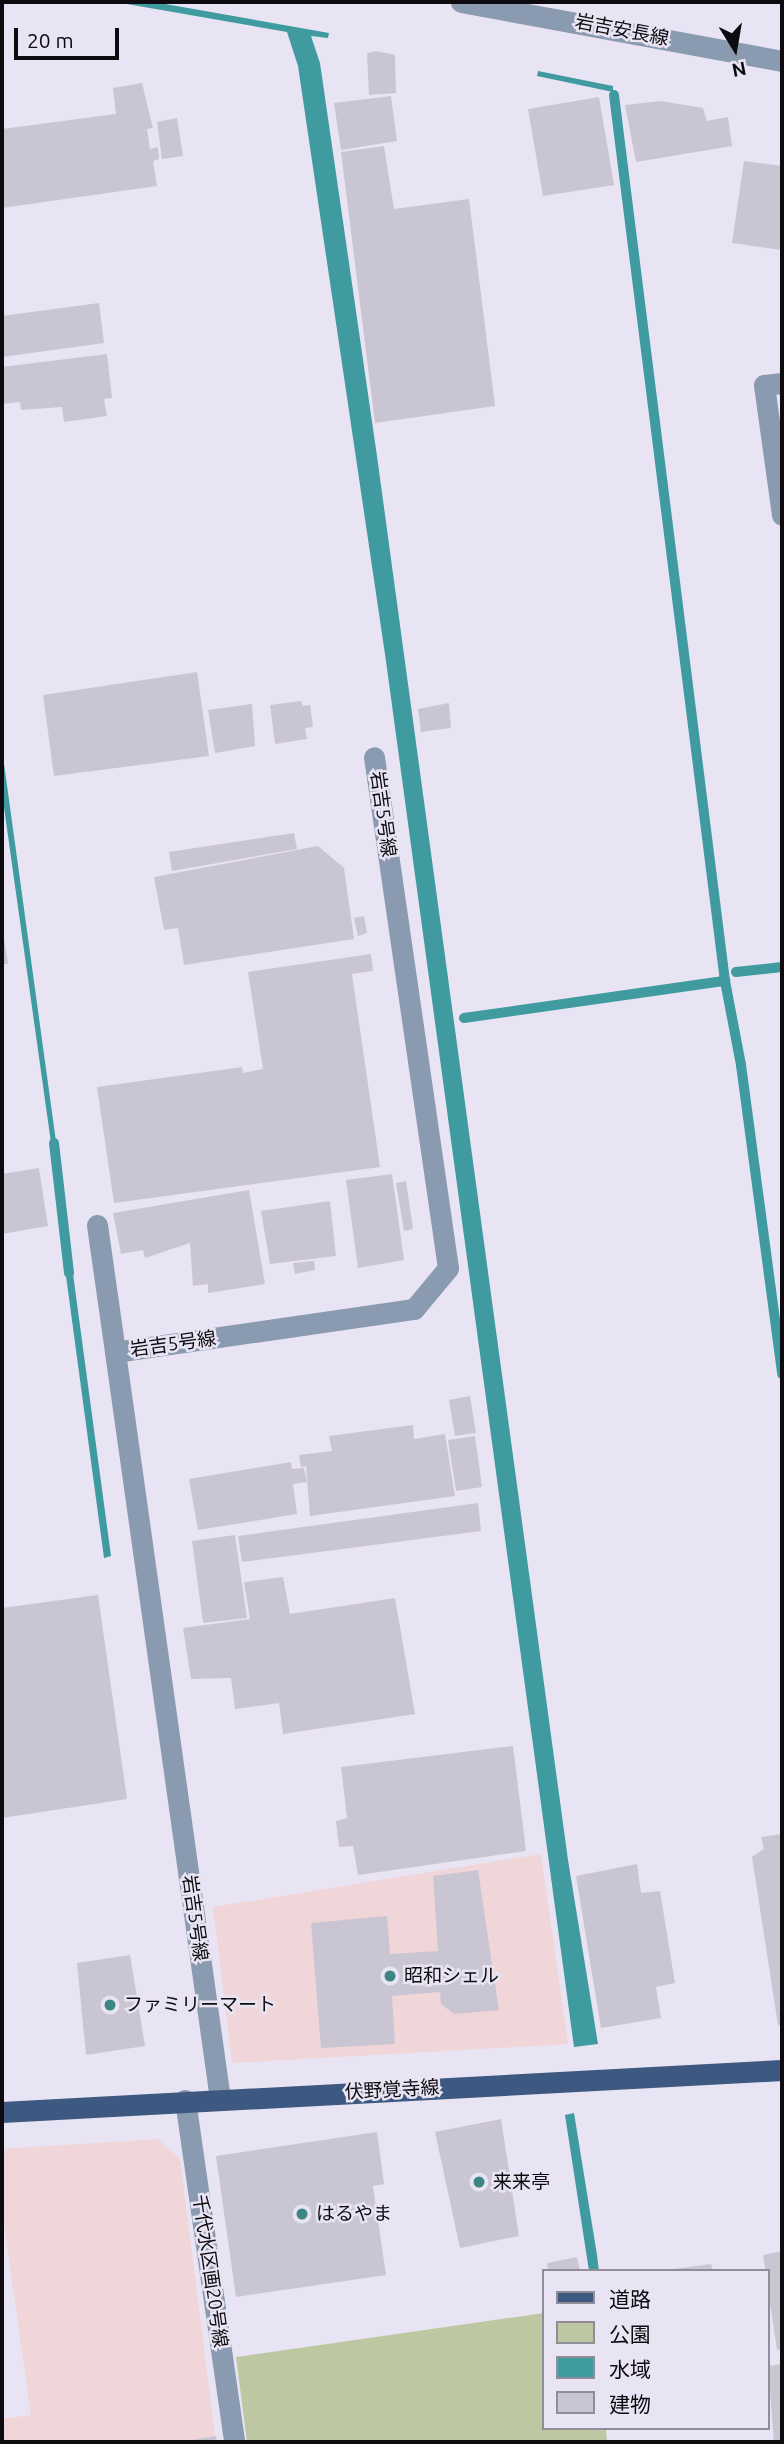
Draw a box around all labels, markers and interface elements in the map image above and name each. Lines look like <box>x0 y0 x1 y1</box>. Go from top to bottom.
street label: 岩吉安長線 <box>573 10 671 50</box>
scale bar <box>18 14 122 58</box>
north arrow <box>700 14 770 84</box>
text: 20 m <box>27 28 74 52</box>
text: N <box>730 57 748 82</box>
street label: 岩吉5号線 <box>366 769 400 859</box>
street label: 岩吉5号線 <box>128 1327 218 1361</box>
street label: 岩吉5号線 <box>178 1873 212 1963</box>
place label: 昭和シェル <box>404 1965 499 1987</box>
marker: 昭和シェル <box>382 1968 398 1984</box>
place label: ファミリーマート <box>124 1994 276 2016</box>
marker: ファミリーマート <box>102 1997 118 2013</box>
street label: 伏野覚寺線 <box>344 2076 440 2104</box>
place label: 来来亭 <box>493 2171 550 2193</box>
marker: 来来亭 <box>471 2174 487 2190</box>
street label: 千代水区画20号線 <box>188 2193 232 2349</box>
place label: はるやま <box>316 2203 392 2225</box>
marker: はるやま <box>294 2206 310 2222</box>
legend <box>542 2269 770 2430</box>
text: 道路 <box>609 2287 651 2311</box>
text: 公園 <box>609 2322 651 2346</box>
text: 水域 <box>609 2357 651 2381</box>
text: 建物 <box>609 2392 651 2416</box>

